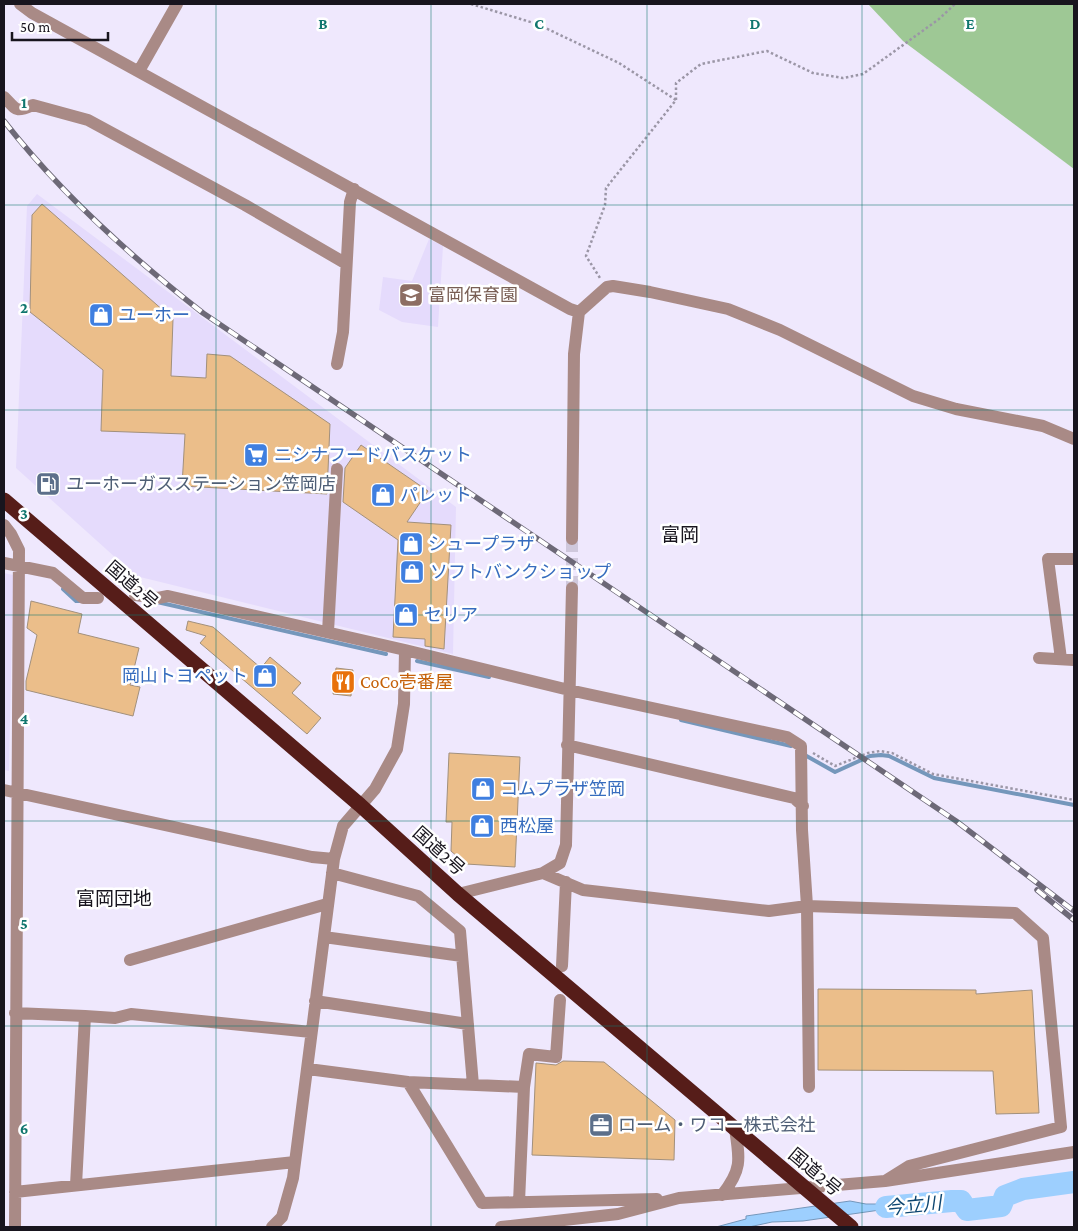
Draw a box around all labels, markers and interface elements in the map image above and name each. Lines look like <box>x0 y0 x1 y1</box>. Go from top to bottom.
scale bar <box>12 10 109 42</box>
text: B <box>318 15 328 32</box>
text: C <box>534 15 544 32</box>
text: D <box>749 15 761 32</box>
text: E <box>965 15 975 32</box>
text: 50 m <box>20 19 50 35</box>
text: 1 <box>21 94 27 111</box>
school or university icon: 富岡保育園 <box>398 282 424 308</box>
place label: 富岡保育園 <box>428 285 518 305</box>
text: 2 <box>20 299 28 316</box>
shop icon: ユーホー <box>88 302 114 328</box>
place label: ユーホー <box>118 305 190 325</box>
supermarket icon: ニシナフードバスケット <box>243 442 269 468</box>
place label: ニシナフードバスケット <box>274 445 472 465</box>
fuel station icon: ユーホーガスステーション笠岡店 <box>35 471 61 497</box>
place label: ユーホーガスステーション笠岡店 <box>66 474 336 494</box>
shop icon: パレット <box>370 482 396 508</box>
place label: パレット <box>400 485 472 505</box>
text: 3 <box>20 505 28 522</box>
district label: 富岡 <box>661 524 699 545</box>
shop icon: シュープラザ <box>398 531 424 557</box>
place label: シュープラザ <box>428 534 535 554</box>
street label: 国道2号 <box>102 557 162 613</box>
shop icon: ソフトバンクショップ <box>399 559 425 585</box>
place label: ソフトバンクショップ <box>430 562 611 582</box>
shop icon: セリア <box>393 602 419 628</box>
place label: セリア <box>424 605 478 625</box>
shop icon: 岡山トヨペット <box>252 663 278 689</box>
place label: 岡山トヨペット <box>122 666 248 686</box>
restaurant icon: CoCo壱番屋 <box>330 669 356 695</box>
place label: CoCo壱番屋 <box>360 672 453 692</box>
text: 4 <box>20 710 29 727</box>
shop icon: コムプラザ笠岡 <box>470 776 496 802</box>
place label: コムプラザ笠岡 <box>500 779 625 799</box>
shop icon: 西松屋 <box>469 813 495 839</box>
place label: 西松屋 <box>500 816 554 836</box>
street label: 国道2号 <box>409 823 469 879</box>
district label: 富岡団地 <box>76 888 152 909</box>
text: 5 <box>20 915 28 932</box>
office icon: ローム・ワコー株式会社 <box>588 1112 614 1138</box>
place label: ローム・ワコー株式会社 <box>618 1115 815 1135</box>
text: 6 <box>20 1120 28 1137</box>
street label: 国道2号 <box>785 1144 845 1200</box>
water label: 今立川 <box>884 1192 944 1219</box>

